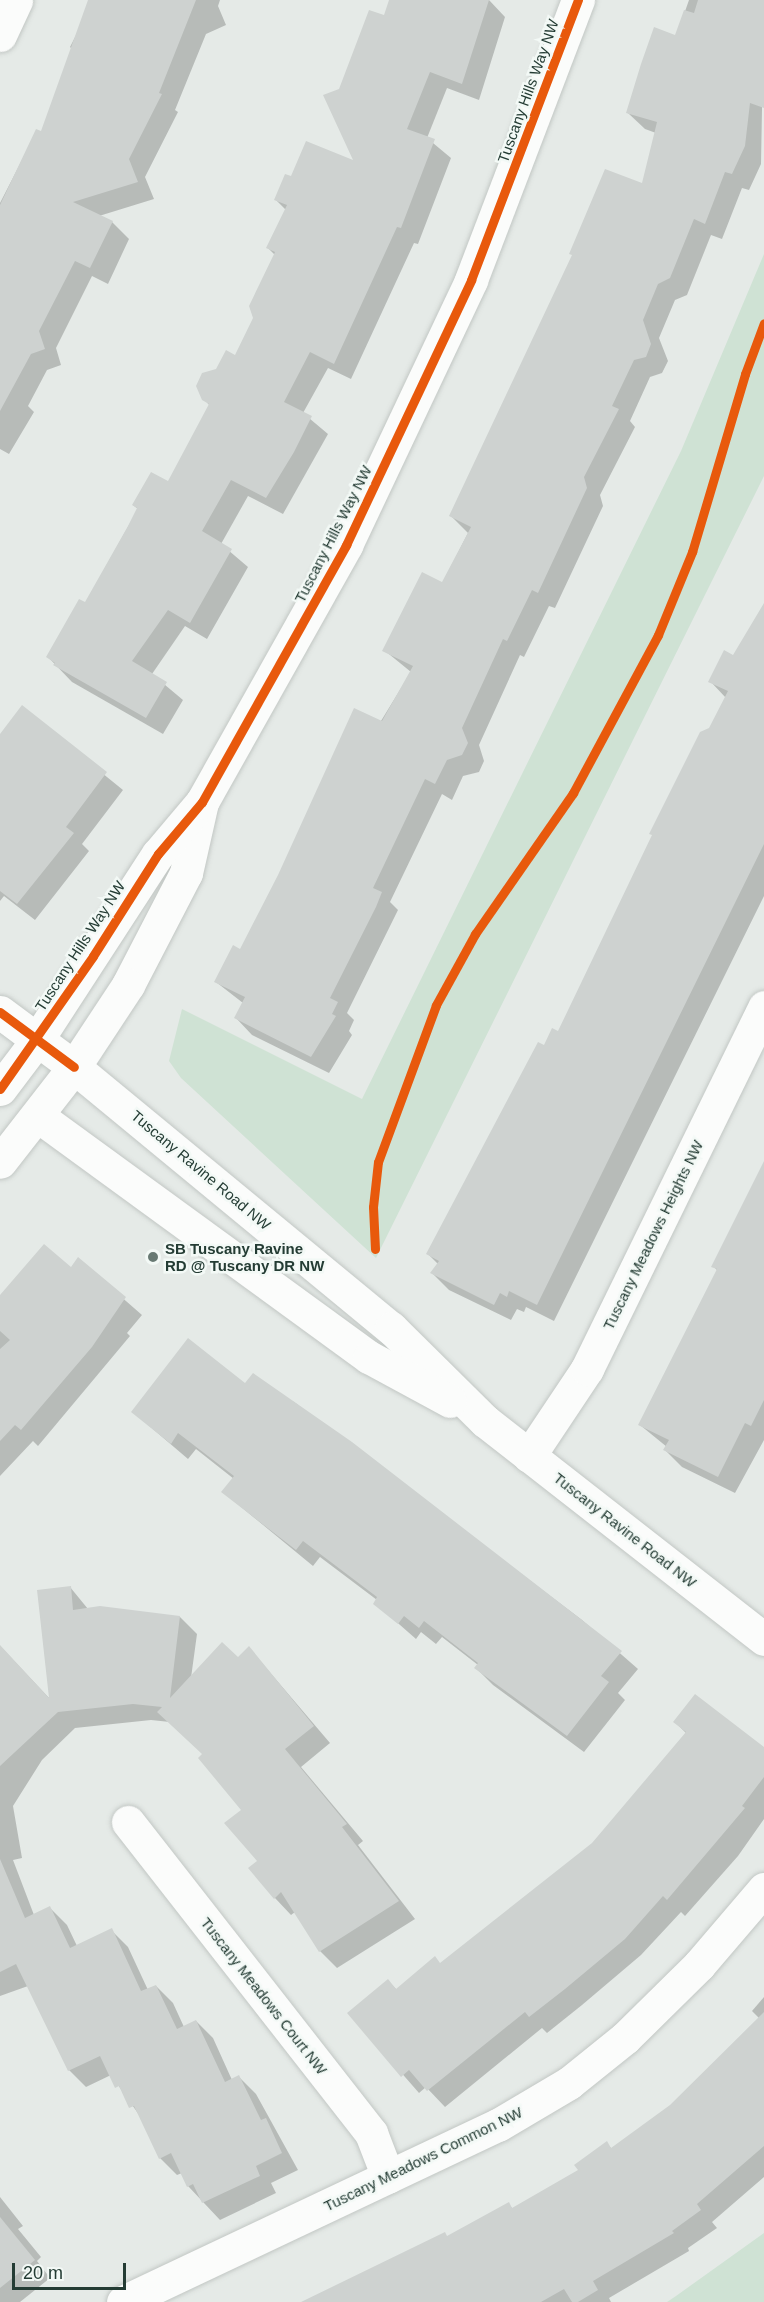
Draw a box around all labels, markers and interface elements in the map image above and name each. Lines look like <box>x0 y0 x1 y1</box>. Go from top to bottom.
street label: Tuscany Hills Way NW <box>494 17 562 165</box>
street label: Tuscany Hills Way NW <box>291 462 375 606</box>
street label: Tuscany Hills Way NW <box>31 878 129 1014</box>
street label: Tuscany Ravine Road NW <box>128 1106 274 1234</box>
street label: Tuscany Meadows Heights NW <box>599 1137 707 1333</box>
place label: SB Tuscany Ravine RD @ Tuscany DR NW <box>165 1239 324 1274</box>
marker: SB Tuscany Ravine RD @ Tuscany DR NW <box>146 1250 160 1264</box>
street label: Tuscany Ravine Road NW <box>550 1469 700 1591</box>
street label: Tuscany Meadows Court NW <box>197 1914 331 2078</box>
street label: Tuscany Meadows Common NW <box>321 2103 525 2215</box>
scale bar <box>15 2251 129 2289</box>
text: 20 m <box>23 2263 63 2283</box>

